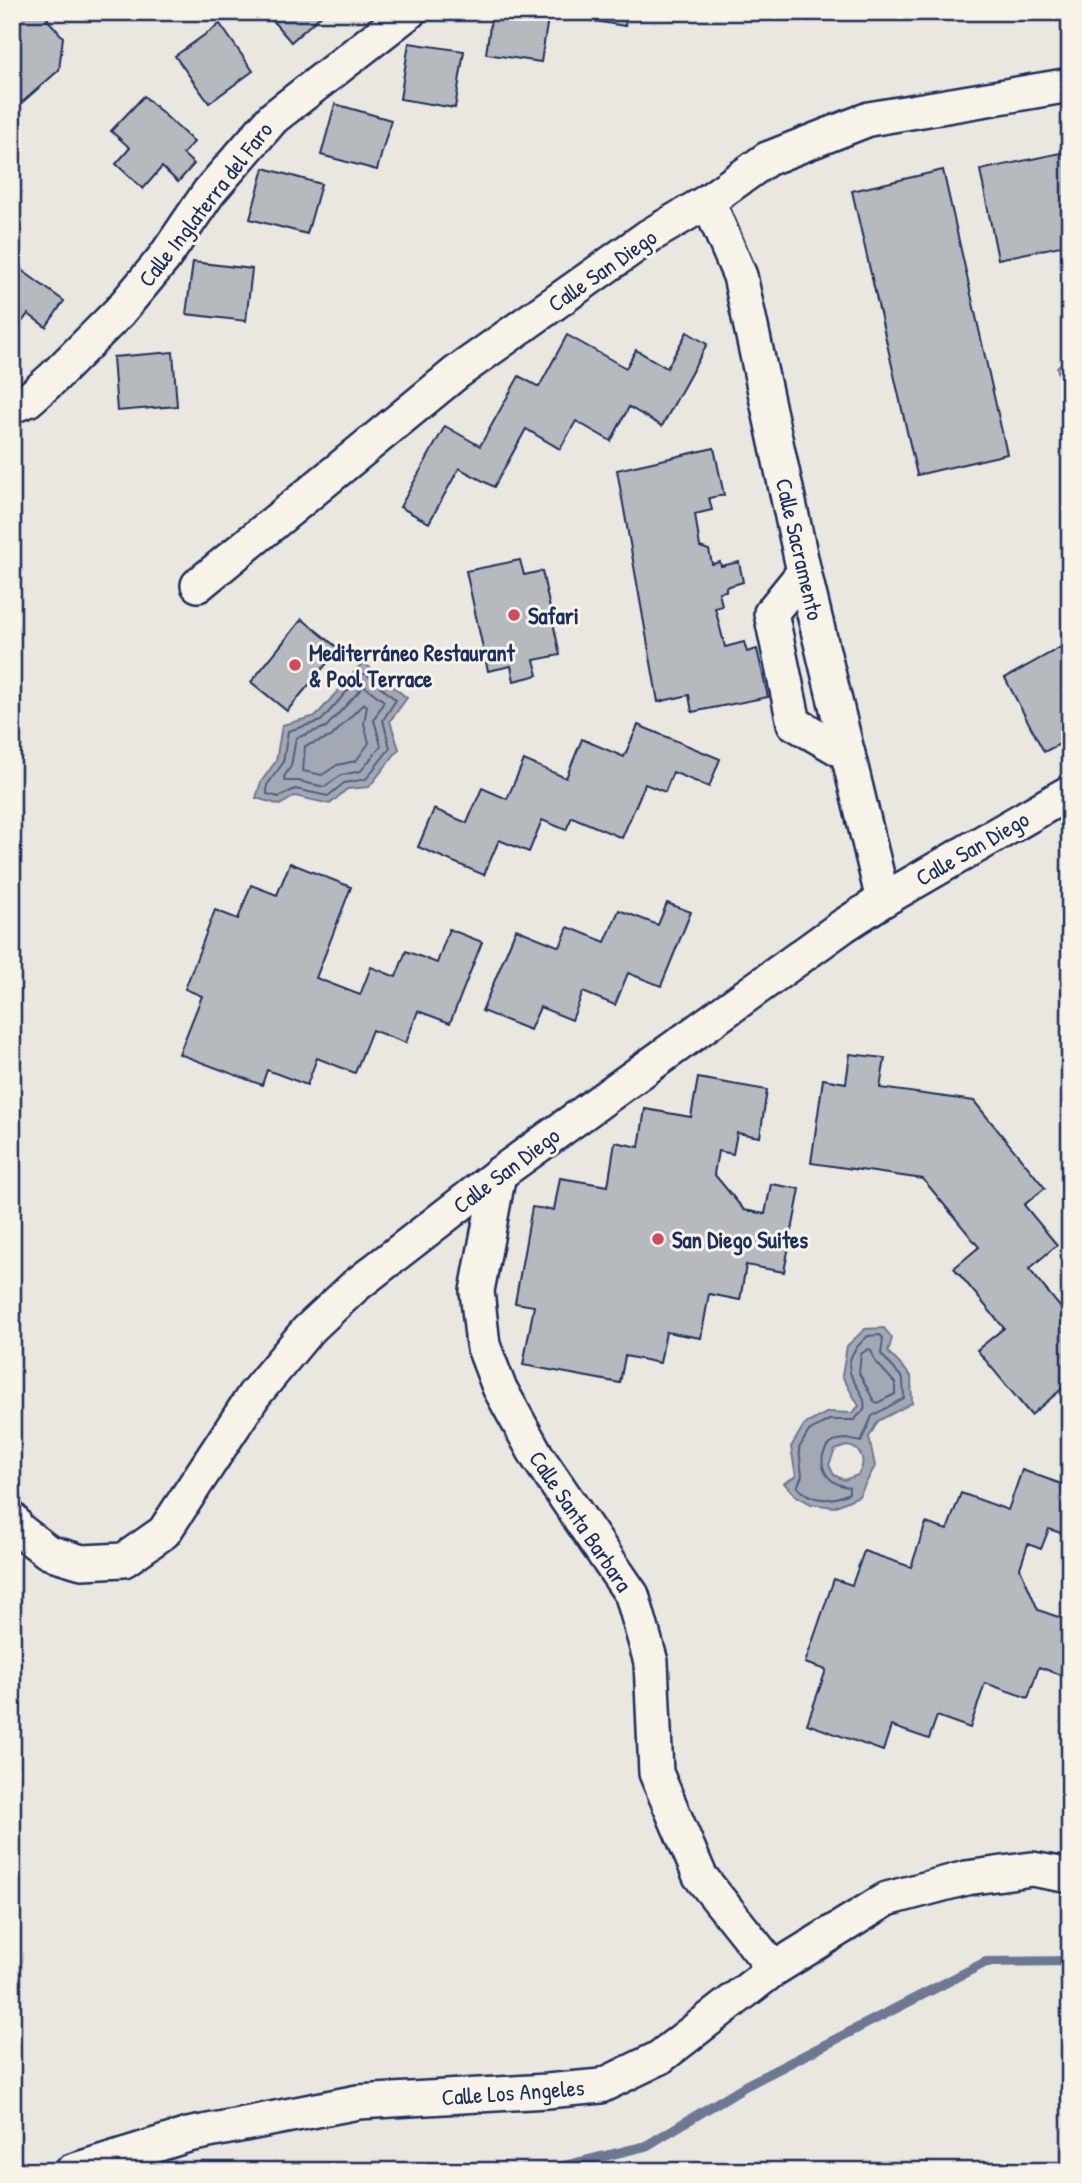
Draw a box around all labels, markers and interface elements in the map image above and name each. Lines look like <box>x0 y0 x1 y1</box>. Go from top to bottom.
street label: Calle Inglaterra del Faro <box>131 115 279 293</box>
street label: Calle San Diego <box>542 221 662 319</box>
street label: Calle Sacramento <box>769 475 831 623</box>
place label: Safari <box>528 600 579 631</box>
marker: Safari <box>506 607 522 623</box>
place label: Mediterráneo Restaurant & Pool Terrace <box>309 637 516 694</box>
marker: Mediterráneo Restaurant & Pool Terrace <box>287 657 303 673</box>
street label: Calle San Diego <box>910 803 1034 893</box>
street label: Calle San Diego <box>446 1120 566 1220</box>
place label: San Diego Suites <box>672 1224 808 1256</box>
marker: San Diego Suites <box>650 1231 666 1247</box>
street label: Calle Santa Barbara <box>522 1444 640 1598</box>
street label: Calle Los Angeles <box>441 2072 586 2112</box>

